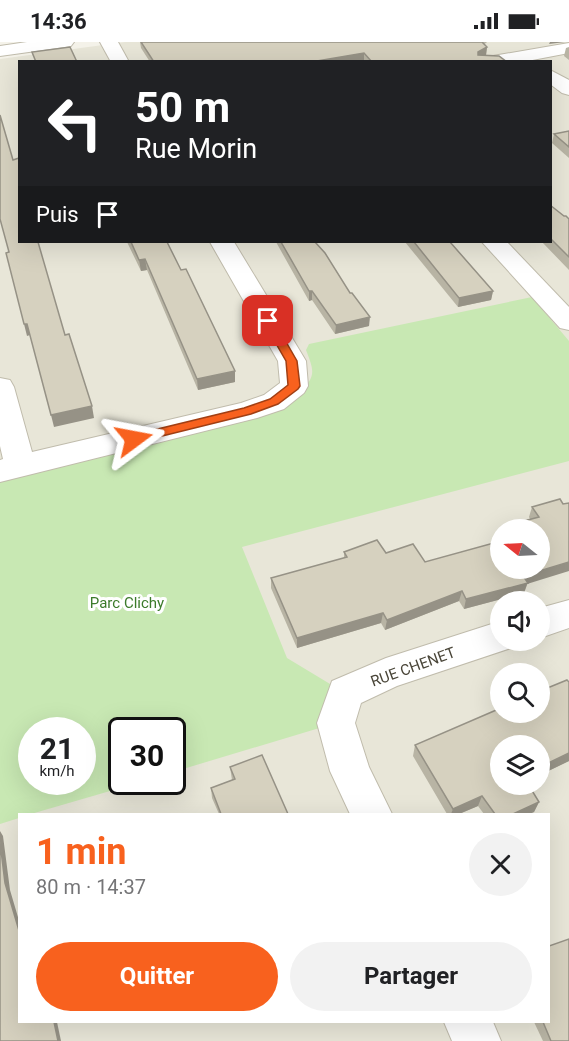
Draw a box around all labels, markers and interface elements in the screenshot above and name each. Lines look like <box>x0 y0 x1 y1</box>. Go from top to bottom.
text: 14:36 <box>30 9 87 34</box>
text: 50 m <box>135 83 230 132</box>
icon: left <box>36 84 114 162</box>
text: Rue Morin <box>135 133 257 165</box>
icon: arrive <box>91 198 124 231</box>
text: Puis <box>36 202 79 227</box>
pin <box>242 295 293 346</box>
icon: arrive <box>251 304 284 337</box>
position arrow <box>102 407 166 471</box>
north arrow <box>490 519 550 579</box>
map controls <box>490 519 550 795</box>
button: sound <box>490 591 550 651</box>
park label: Parc Clichy <box>90 594 164 612</box>
street label: RUE CHENET <box>368 643 458 691</box>
button: search <box>490 663 550 723</box>
speed limit sign: 30 <box>108 717 186 795</box>
text: 21 <box>40 731 74 766</box>
button: layers <box>490 735 550 795</box>
text: km/h <box>39 762 75 780</box>
text: 1 min <box>36 831 127 873</box>
button: close <box>469 833 532 896</box>
text: 80 m · 14:37 <box>36 875 146 899</box>
button: Quitter <box>36 942 278 1011</box>
button: Partager <box>290 942 532 1011</box>

